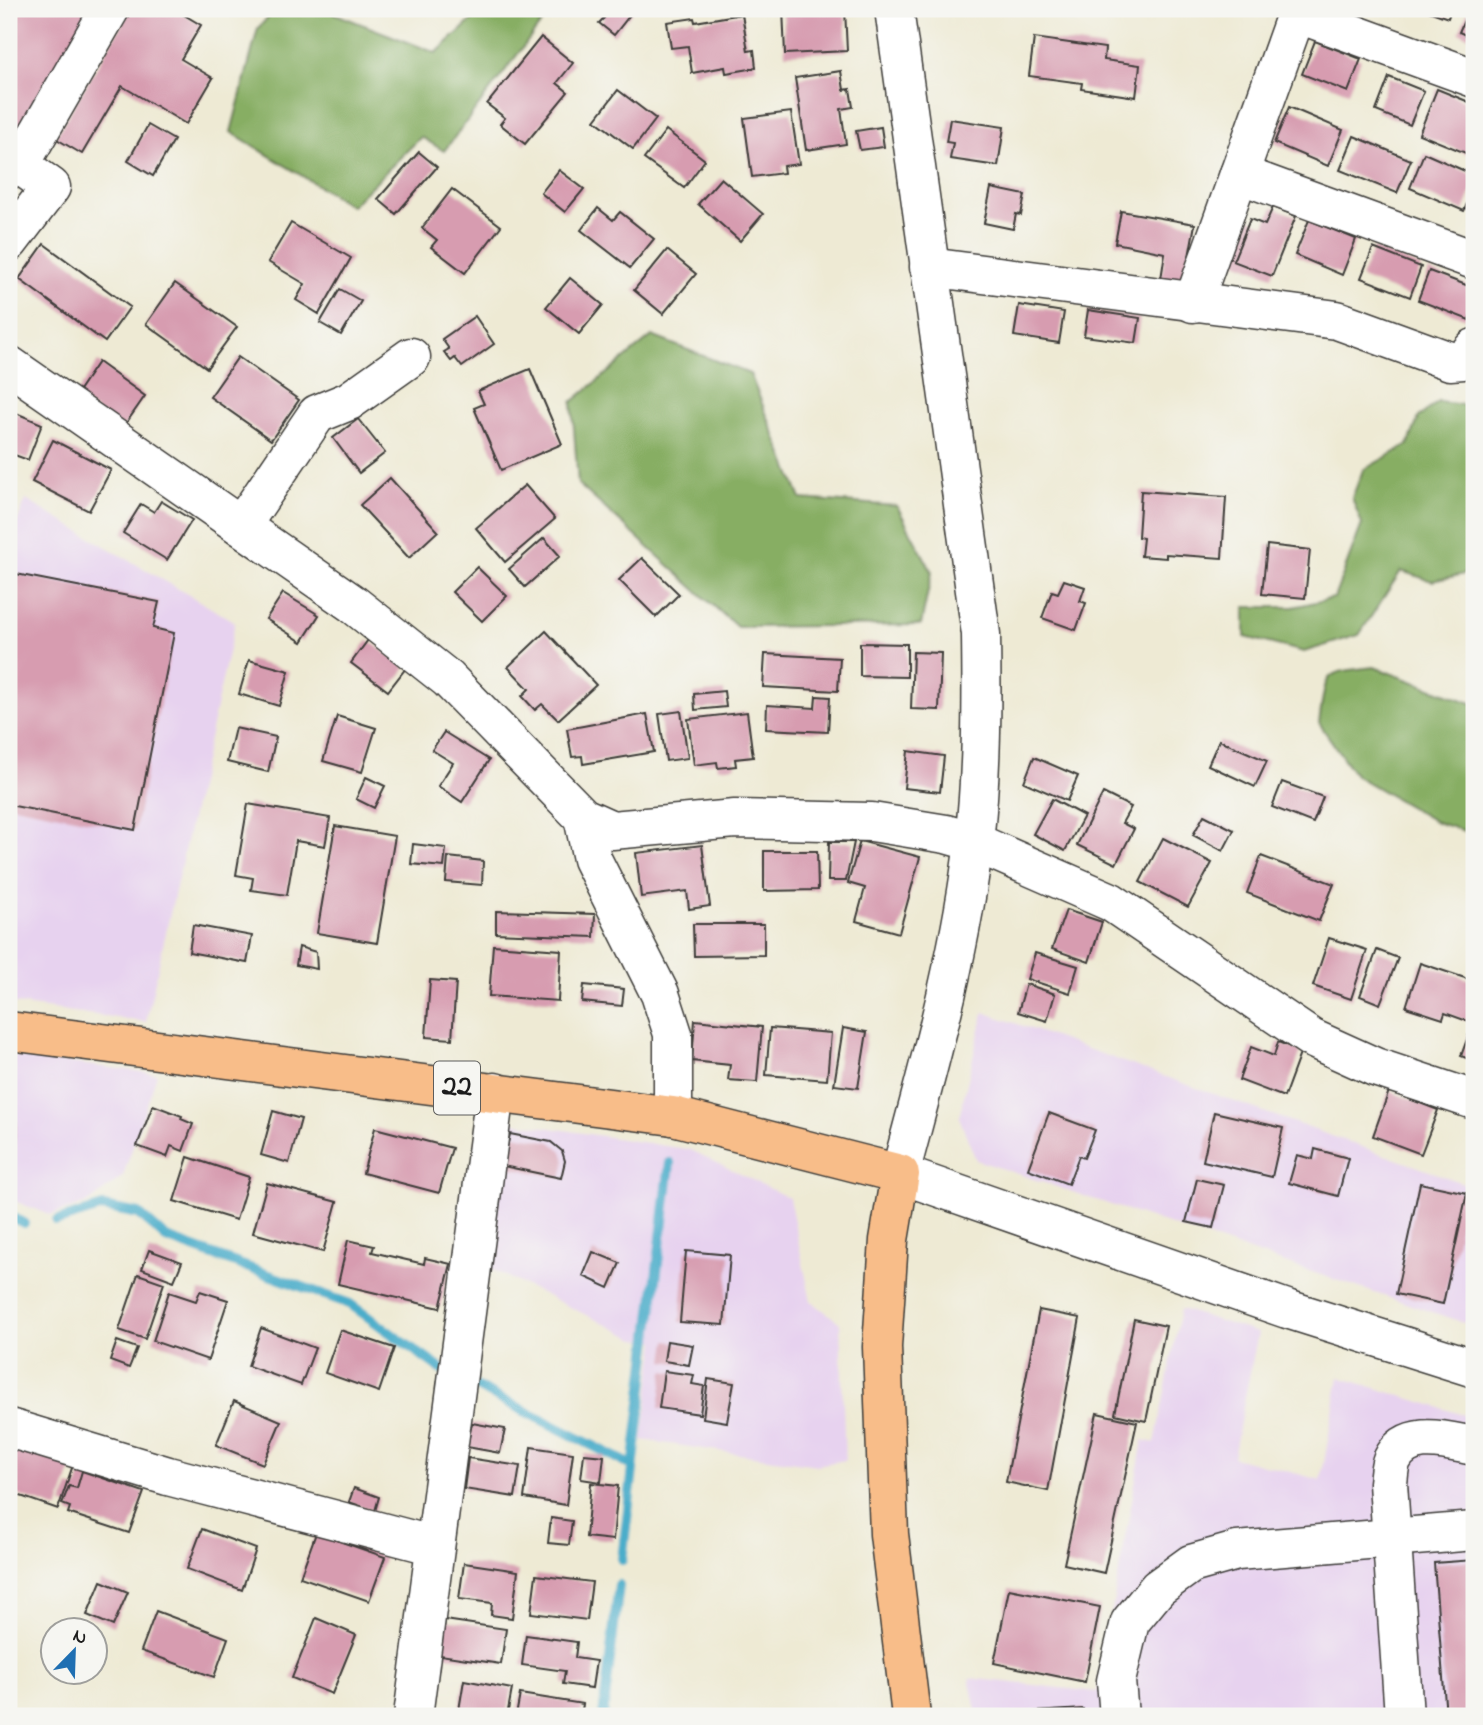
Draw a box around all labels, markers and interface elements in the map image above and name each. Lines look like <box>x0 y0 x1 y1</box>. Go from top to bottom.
road number: 22 <box>434 1062 480 1114</box>
north arrow <box>38 1616 108 1686</box>
text: N <box>68 1623 91 1653</box>

